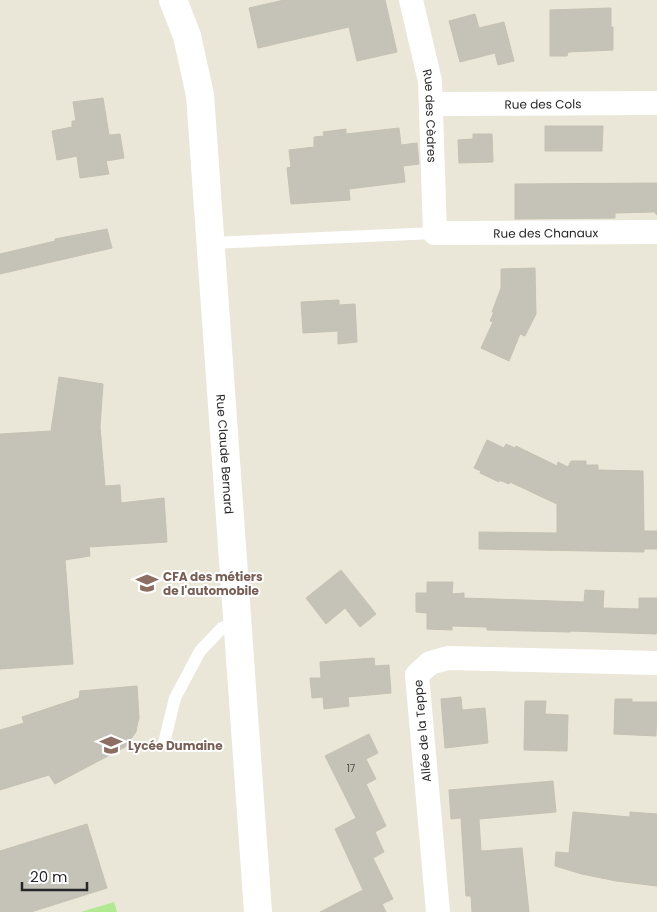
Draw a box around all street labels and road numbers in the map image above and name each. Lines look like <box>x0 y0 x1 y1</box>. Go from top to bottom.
street label: Rue des Cèdres <box>419 67 441 163</box>
street label: Rue des Cols <box>505 95 581 112</box>
street label: Rue des Chanaux <box>493 224 599 241</box>
street label: Rue Claude Bernard <box>213 394 238 515</box>
street label: Allée de la Teppe <box>409 679 435 783</box>

